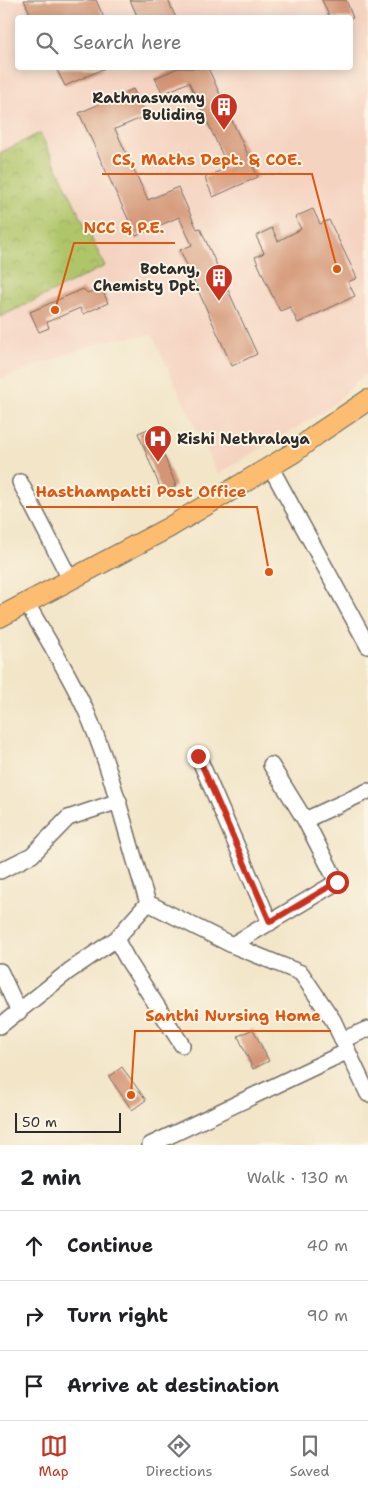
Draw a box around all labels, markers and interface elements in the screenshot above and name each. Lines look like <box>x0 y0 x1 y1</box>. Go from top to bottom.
search box <box>15 15 353 70</box>
icon: search <box>33 29 61 57</box>
text: Search here <box>73 30 182 55</box>
place label: Rathnaswamy Buliding <box>92 88 205 125</box>
building icon: Rathnaswamy Buliding <box>209 92 239 131</box>
callout: CS, Maths Dept. & COE. <box>102 143 312 174</box>
text: CS, Maths Dept. & COE. <box>112 149 302 170</box>
callout: NCC & P.E. <box>74 212 175 243</box>
text: NCC & P.E. <box>83 217 165 238</box>
place label: Botany, Chemisty Dpt. <box>93 259 200 296</box>
building icon: Botany, Chemisty Dpt. <box>204 263 234 302</box>
hospital icon: Rishi Nethralaya <box>143 424 173 463</box>
place label: Rishi Nethralaya <box>177 429 310 449</box>
callout: Hasthampatti Post Office <box>26 476 257 507</box>
text: Hasthampatti Post Office <box>36 481 247 502</box>
route end <box>187 745 210 768</box>
route start <box>326 871 349 894</box>
callout: Santhi Nursing Home <box>135 1000 331 1031</box>
text: Santhi Nursing Home <box>145 1005 321 1026</box>
scale bar <box>15 1110 121 1133</box>
text: 50 m <box>22 1113 57 1131</box>
text: 2 min <box>20 1164 81 1192</box>
text: Walk · 130 m <box>247 1167 348 1188</box>
icon: ahead <box>20 1232 48 1260</box>
text: Continue <box>67 1233 153 1258</box>
text: 40 m <box>306 1235 348 1256</box>
icon: right <box>20 1302 48 1330</box>
text: Turn right <box>67 1303 168 1328</box>
text: 90 m <box>307 1305 348 1326</box>
icon: arrive <box>20 1372 48 1400</box>
text: Arrive at destination <box>67 1373 279 1398</box>
tab: Map <box>39 1432 69 1480</box>
tab: Directions <box>146 1432 212 1480</box>
tab: Saved <box>290 1432 329 1480</box>

